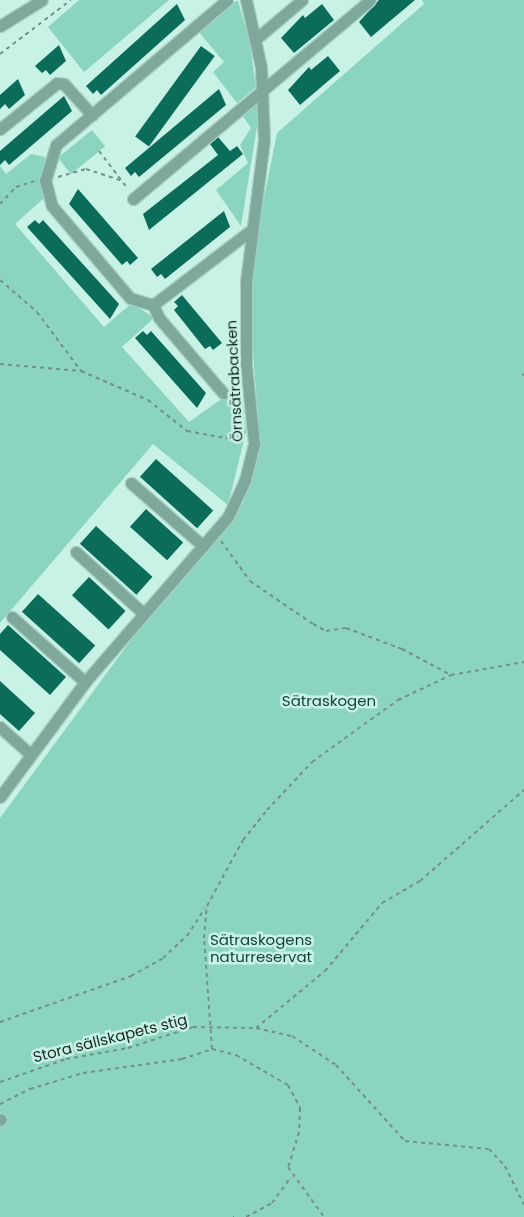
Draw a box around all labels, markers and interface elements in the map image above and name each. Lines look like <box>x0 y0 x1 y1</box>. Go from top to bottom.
street label: Örnsätrabacken <box>222 320 246 442</box>
park label: Sätraskogen <box>282 692 376 710</box>
park label: Sätraskogens naturreservat <box>210 930 312 965</box>
street label: Stora sällskapets stig <box>31 1010 189 1066</box>

